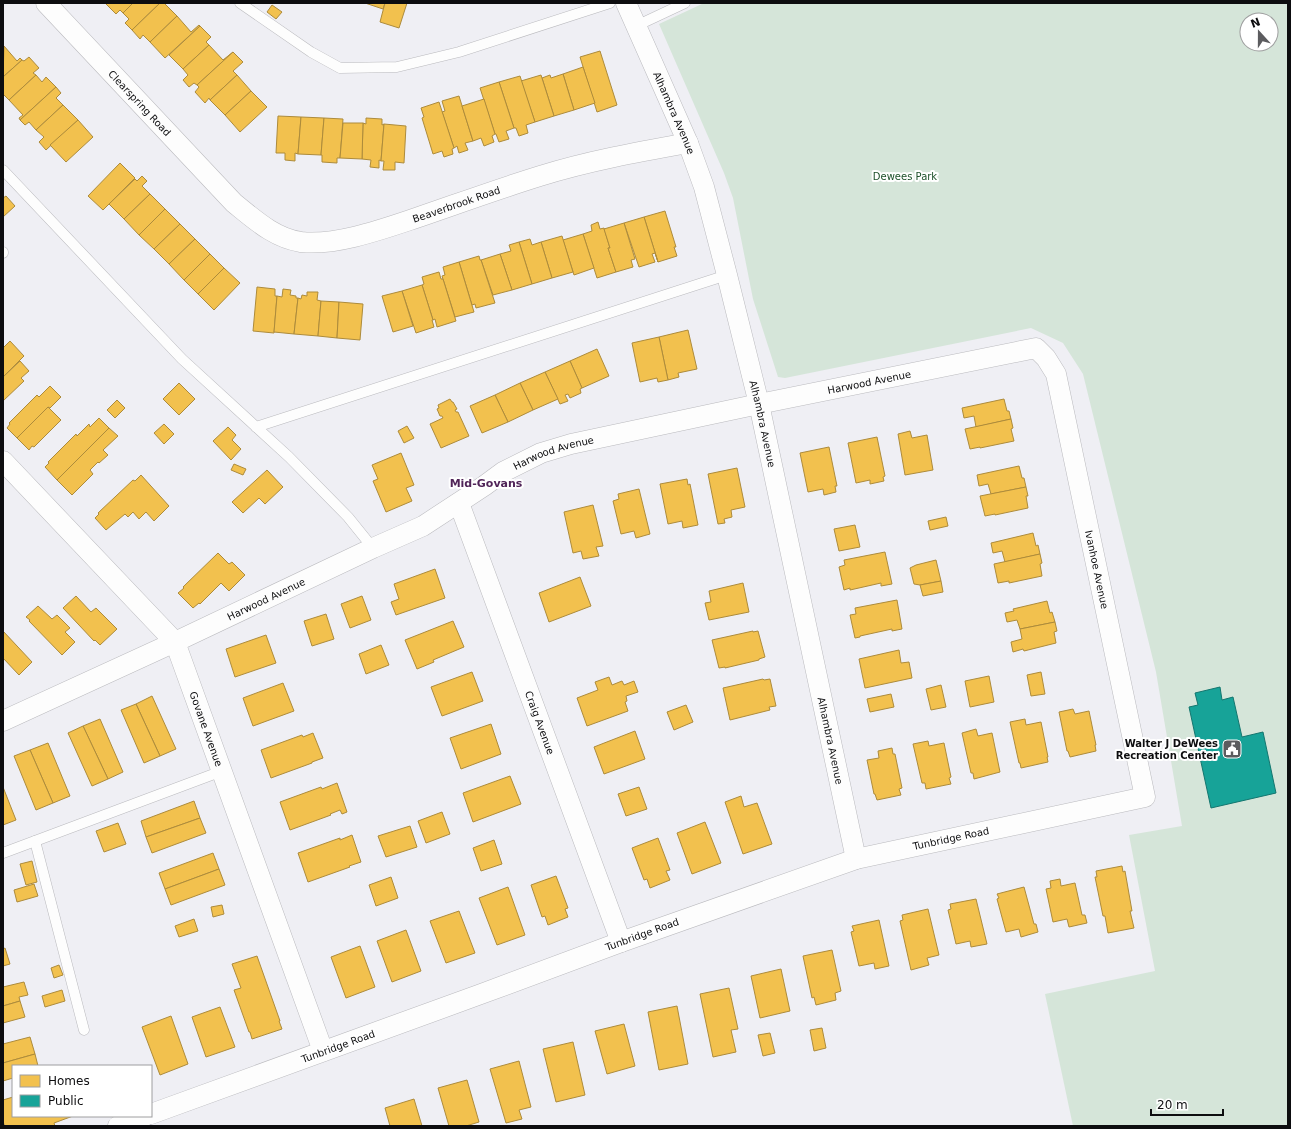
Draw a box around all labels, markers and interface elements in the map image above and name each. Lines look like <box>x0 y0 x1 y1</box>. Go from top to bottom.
north arrow <box>1239 12 1279 52</box>
text: N <box>1249 15 1262 31</box>
street label: Clearspring Road <box>106 68 173 138</box>
street label: Alhambra Avenue <box>651 70 697 156</box>
park label: Dewees Park <box>873 171 937 182</box>
street label: Beaverbrook Road <box>411 184 502 225</box>
street label: Harwood Avenue <box>826 368 912 396</box>
street label: Alhambra Avenue <box>747 379 777 468</box>
street label: Harwood Avenue <box>511 434 595 472</box>
district label: Mid-Govans <box>450 477 523 490</box>
street label: Ivanhoe Avenue <box>1083 529 1110 610</box>
street label: Harwood Avenue <box>225 576 307 622</box>
street label: Craig Avenue <box>523 689 556 756</box>
street label: Govane Avenue <box>187 690 225 768</box>
street label: Alhambra Avenue <box>816 696 845 785</box>
place label: Walter J DeWees Recreation Center <box>1116 738 1218 761</box>
public building icon: Walter J DeWees Recreation Center <box>1221 738 1243 760</box>
street label: Tunbridge Road <box>911 825 990 852</box>
street label: Tunbridge Road <box>603 916 681 953</box>
street label: Tunbridge Road <box>299 1028 377 1065</box>
legend <box>12 1065 152 1117</box>
text: Homes <box>48 1074 90 1088</box>
scale bar <box>1151 1091 1223 1117</box>
text: Public <box>48 1094 84 1108</box>
text: 20 m <box>1157 1098 1188 1112</box>

